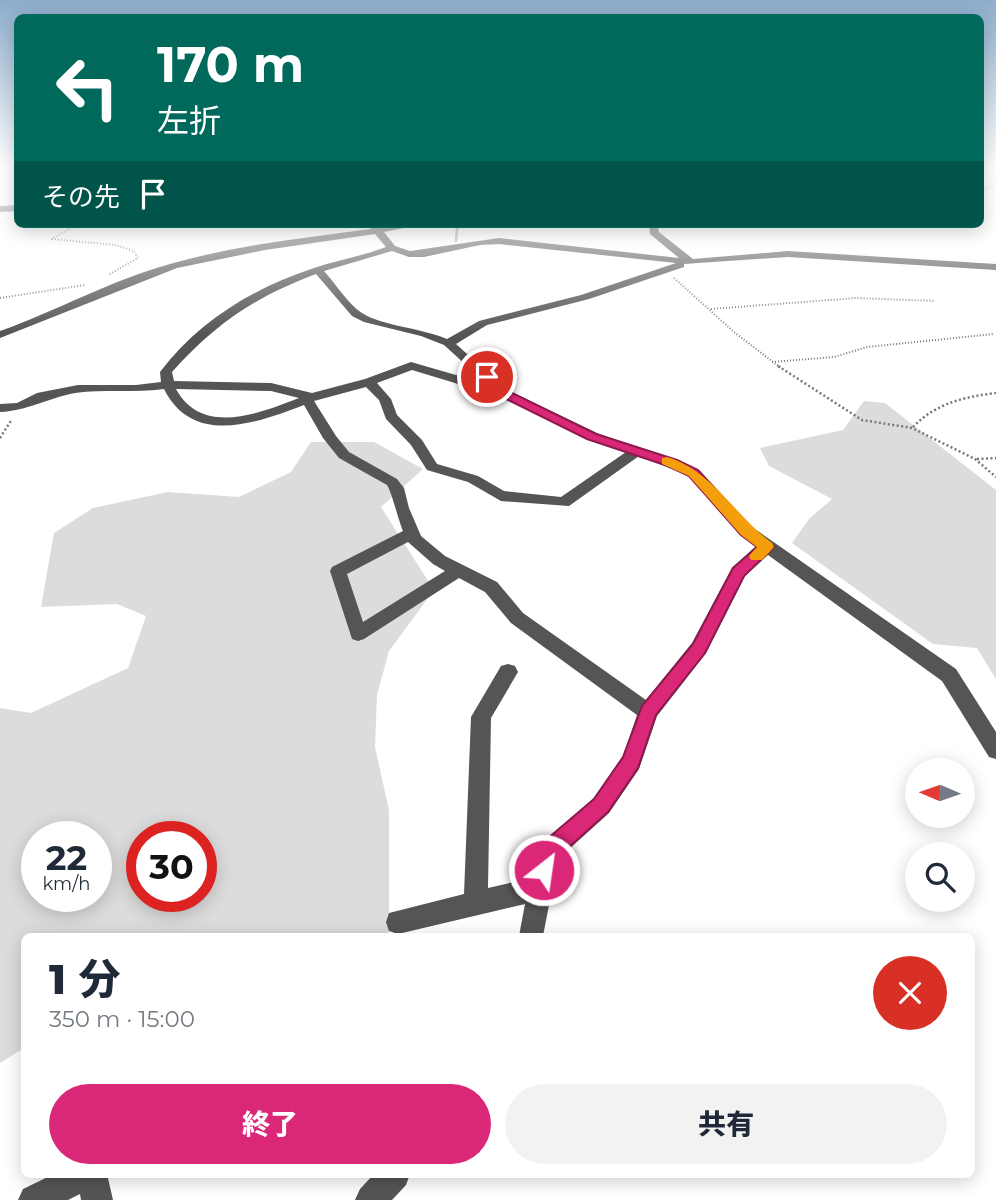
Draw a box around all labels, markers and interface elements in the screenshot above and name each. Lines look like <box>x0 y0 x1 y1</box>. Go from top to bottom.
text: 170 m <box>157 35 304 94</box>
icon: left <box>42 42 133 133</box>
text: 左折 <box>157 101 221 140</box>
icon: arrive <box>134 175 172 213</box>
text: その先 <box>42 181 120 213</box>
pin <box>457 347 517 407</box>
icon: arrive <box>468 358 506 396</box>
north arrow <box>905 758 975 828</box>
map controls <box>905 758 975 912</box>
speed limit sign: 30 <box>126 821 217 912</box>
position arrow <box>507 833 581 907</box>
text: 22 <box>46 836 87 879</box>
button: search <box>905 842 975 912</box>
text: km/h <box>42 873 91 895</box>
text: 1 分 <box>49 953 120 1005</box>
button: close <box>873 956 947 1030</box>
text: 350 m · 15:00 <box>49 1005 195 1033</box>
button: 終了 <box>49 1084 491 1164</box>
button: 共有 <box>505 1084 947 1164</box>

